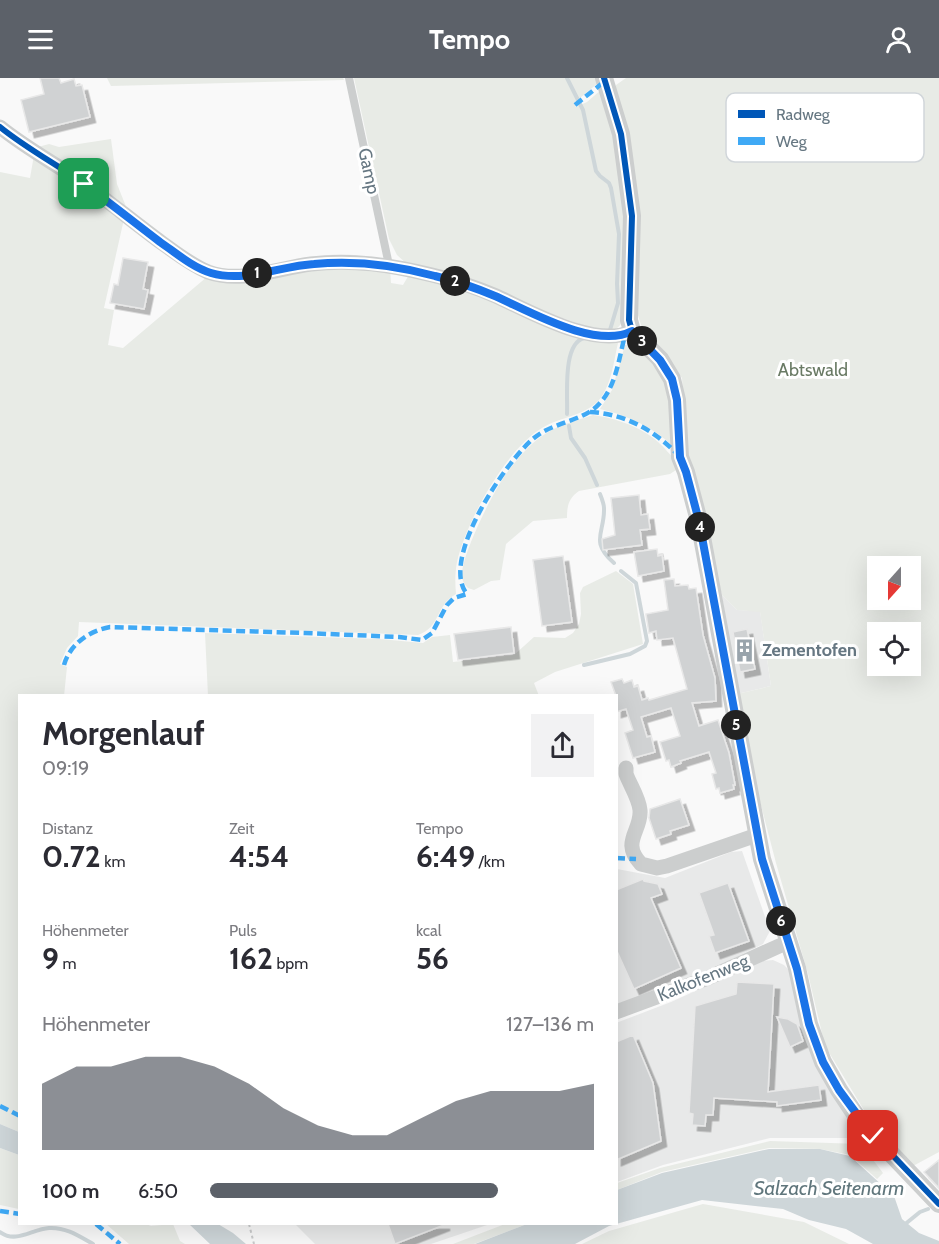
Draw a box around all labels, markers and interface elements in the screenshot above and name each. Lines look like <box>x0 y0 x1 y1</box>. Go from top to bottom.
icon: menu <box>24 23 57 56</box>
text: Tempo <box>429 23 510 56</box>
icon: person <box>882 23 915 56</box>
legend <box>726 93 924 162</box>
text: Radweg <box>776 105 831 124</box>
text: Weg <box>776 132 808 151</box>
street label: Gamp <box>353 146 385 196</box>
pin <box>58 158 109 209</box>
icon: arrive <box>67 167 100 200</box>
pin: 1 <box>242 258 272 288</box>
text: 1 <box>254 263 260 282</box>
pin: 2 <box>440 266 470 296</box>
text: 2 <box>451 271 459 290</box>
pin: 3 <box>627 326 657 356</box>
text: 3 <box>638 331 646 350</box>
park label: Abtswald <box>778 359 848 381</box>
pin: 4 <box>685 512 715 542</box>
text: 4 <box>695 517 705 536</box>
north arrow <box>867 556 921 610</box>
map controls <box>867 556 921 676</box>
button: locate <box>867 622 921 676</box>
building icon: Zementofen <box>731 637 757 663</box>
place label: Zementofen <box>762 639 857 661</box>
pin: 5 <box>721 710 751 740</box>
text: Morgenlauf <box>42 713 205 753</box>
button: share <box>531 714 594 777</box>
text: 5 <box>732 715 740 734</box>
text: 09:19 <box>42 756 89 780</box>
text: Distanz <box>42 819 93 838</box>
text: Zeit <box>229 819 254 838</box>
text: Tempo <box>416 819 463 838</box>
text: 0.72 <box>42 838 101 875</box>
text: 4:54 <box>229 838 289 875</box>
text: 6:49 <box>416 838 475 875</box>
text: km <box>101 852 126 871</box>
text: /km <box>475 852 505 871</box>
pin: 6 <box>766 906 796 936</box>
text: 6 <box>777 911 786 930</box>
text: Höhenmeter <box>42 921 128 940</box>
text: Puls <box>229 921 257 940</box>
text: kcal <box>416 921 442 940</box>
text: 9 <box>42 940 59 977</box>
text: 162 <box>229 940 273 977</box>
text: 56 <box>416 940 449 977</box>
street label: Kalkofenweg <box>654 949 753 1006</box>
text: m <box>59 954 77 973</box>
text: bpm <box>273 954 308 973</box>
text: Höhenmeter <box>42 1012 150 1036</box>
text: 127–136 m <box>506 1012 594 1036</box>
pin <box>847 1110 898 1161</box>
icon: check <box>856 1119 889 1152</box>
water label: Salzach Seitenarm <box>754 1176 904 1200</box>
text: 100 m <box>42 1179 100 1203</box>
text: 6:50 <box>138 1179 178 1203</box>

